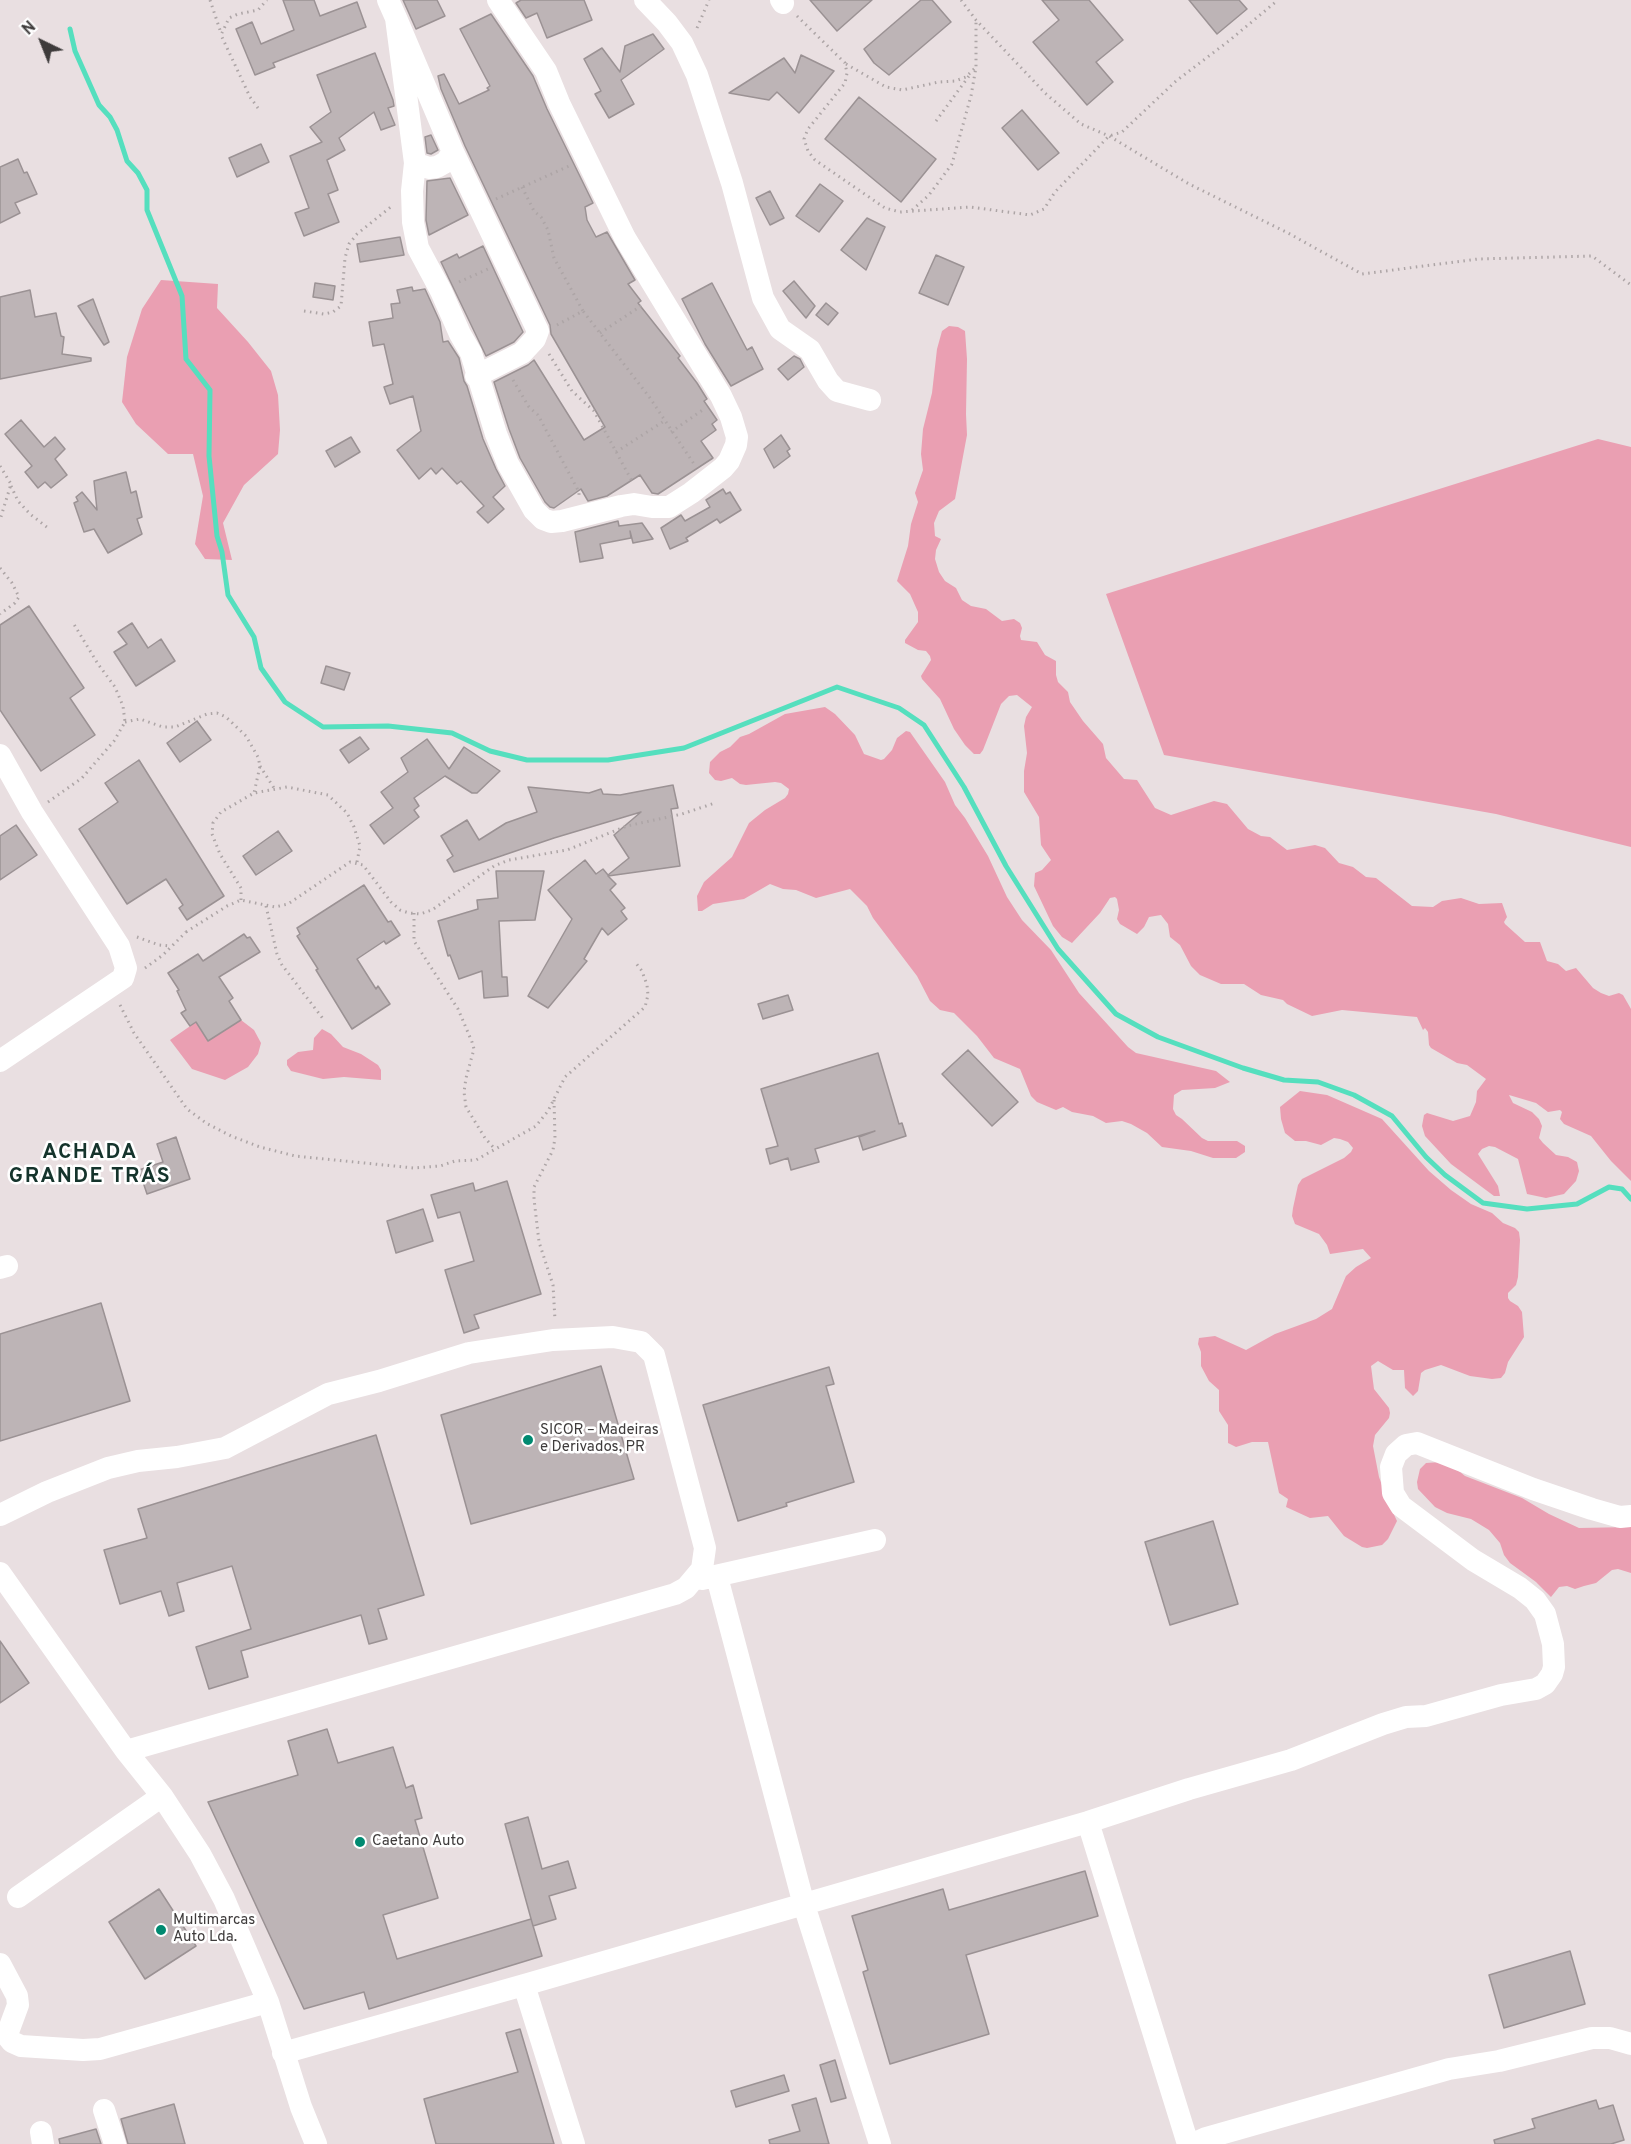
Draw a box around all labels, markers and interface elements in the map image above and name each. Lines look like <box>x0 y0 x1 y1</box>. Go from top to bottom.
north arrow <box>12 12 72 72</box>
text: N <box>19 18 41 40</box>
district label: ACHADA GRANDE TRÁS <box>9 1141 171 1191</box>
place label: SICOR – Madeiras e Derivados, PR <box>540 1422 659 1457</box>
marker: SICOR – Madeiras e Derivados, PR <box>521 1433 535 1447</box>
place label: Caetano Auto <box>372 1833 464 1851</box>
marker: Caetano Auto <box>353 1835 367 1849</box>
place label: Multimarcas Auto Lda. <box>173 1912 255 1947</box>
marker: Multimarcas Auto Lda. <box>154 1923 168 1937</box>

